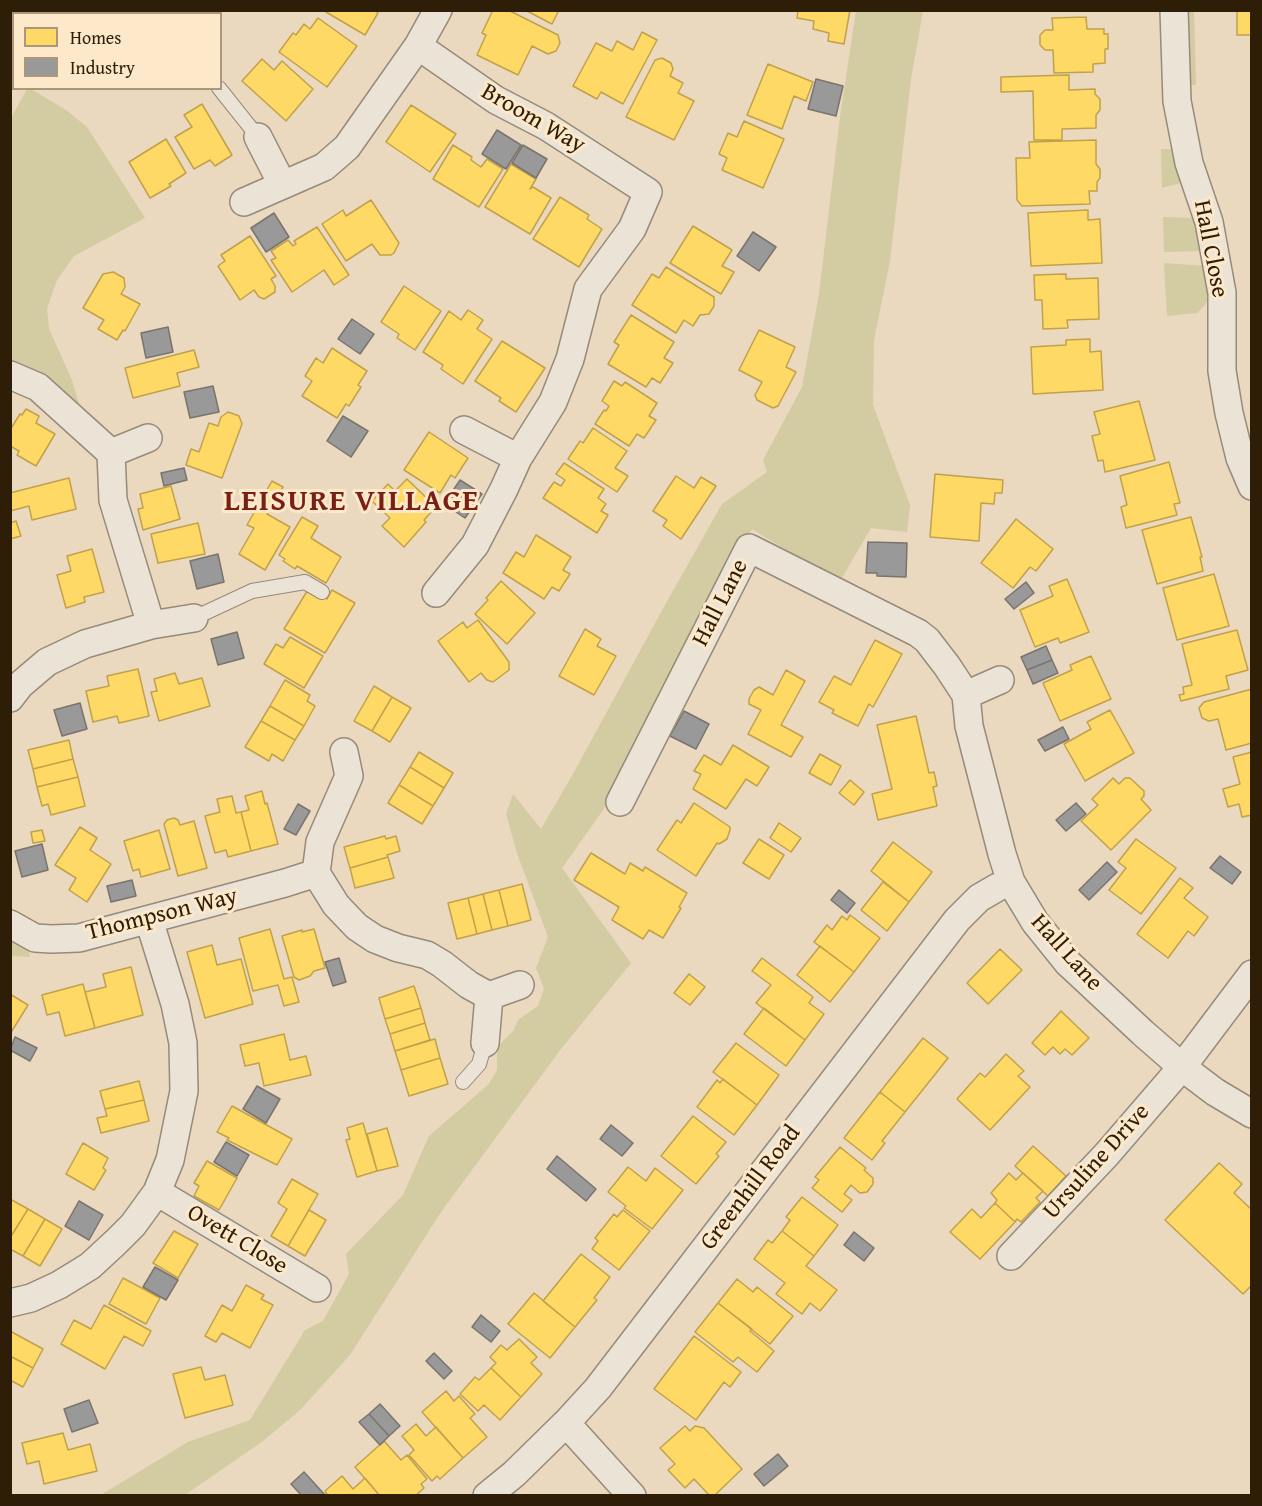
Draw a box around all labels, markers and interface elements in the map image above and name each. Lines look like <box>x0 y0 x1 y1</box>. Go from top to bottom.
legend <box>12 12 222 90</box>
text: Homes <box>70 24 121 51</box>
text: Industry <box>70 54 135 81</box>
street label: Broom Way <box>476 78 590 160</box>
street label: Hall Close <box>1186 198 1234 300</box>
district label: LEISURE VILLAGE <box>224 484 480 520</box>
street label: Hall Lane <box>687 555 755 651</box>
street label: Thompson Way <box>83 882 241 948</box>
street label: Hall Lane <box>1024 909 1108 997</box>
street label: Ursuline Drive <box>1038 1098 1156 1226</box>
street label: Greenhill Road <box>695 1120 807 1256</box>
street label: Ovett Close <box>181 1199 293 1281</box>

